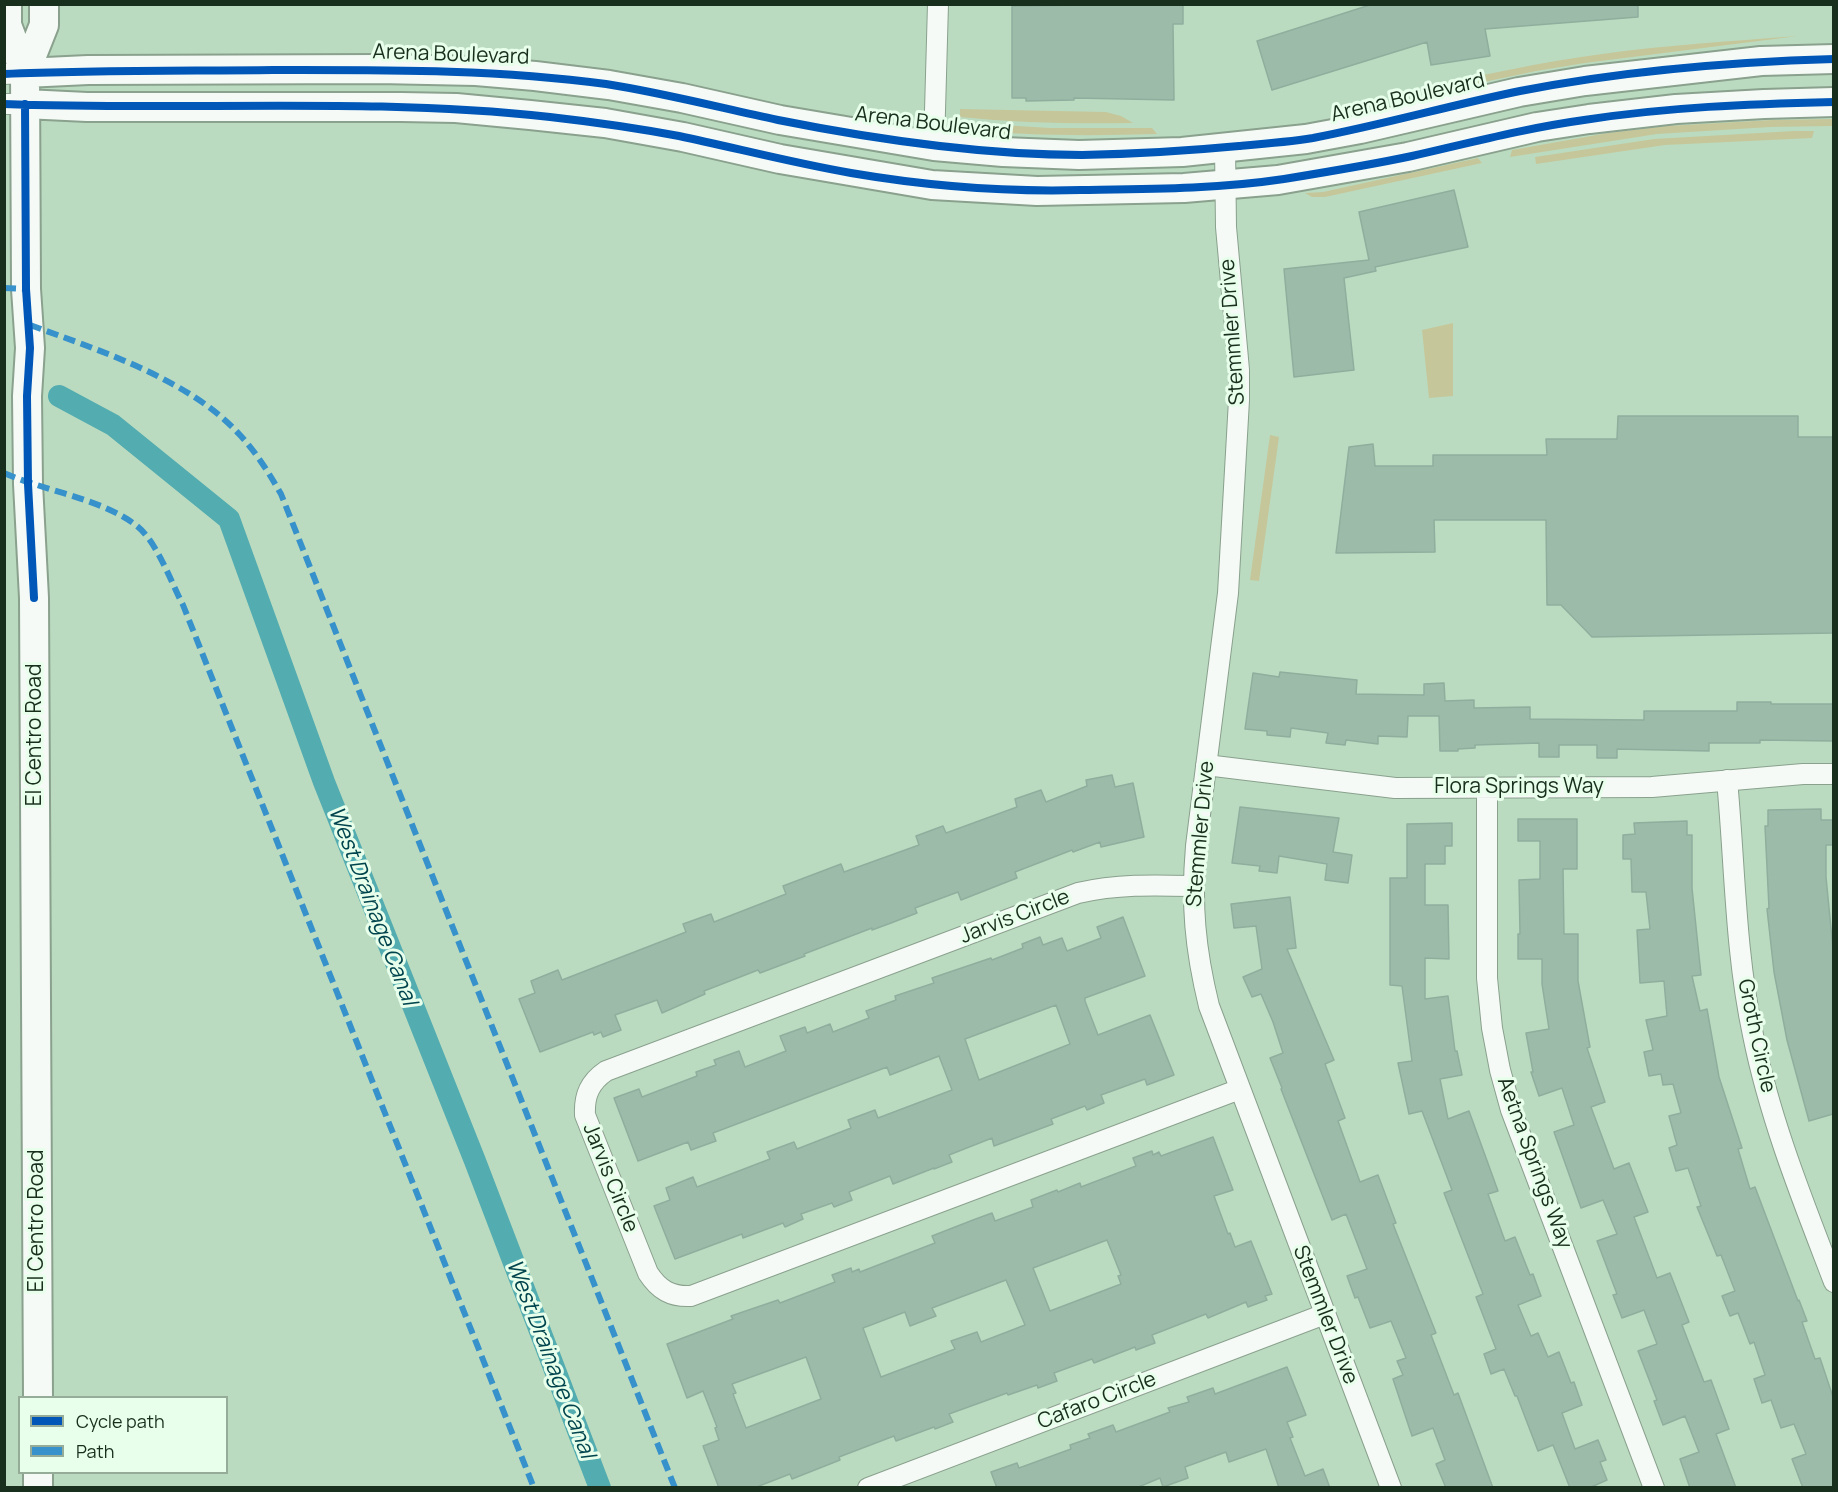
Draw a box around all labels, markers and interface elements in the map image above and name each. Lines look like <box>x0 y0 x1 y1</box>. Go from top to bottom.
street label: Arena Boulevard <box>372 40 530 70</box>
street label: Arena Boulevard <box>1329 68 1487 128</box>
street label: Arena Boulevard <box>854 102 1012 146</box>
street label: Stemmler Drive <box>1215 258 1251 406</box>
street label: El Centro Road <box>22 664 48 806</box>
street label: Stemmler Drive <box>1182 760 1220 908</box>
street label: Flora Springs Way <box>1434 774 1604 800</box>
water label: West Drainage Canal <box>322 803 422 1009</box>
street label: Jarvis Circle <box>957 885 1073 949</box>
street label: Groth Circle <box>1732 977 1780 1095</box>
street label: Aetna Springs Way <box>1491 1074 1577 1252</box>
street label: Jarvis Circle <box>577 1120 643 1236</box>
street label: El Centro Road <box>24 1150 50 1292</box>
street label: Stemmler Drive <box>1287 1242 1363 1388</box>
water label: West Drainage Canal <box>500 1256 600 1462</box>
street label: Cafaro Circle <box>1034 1367 1160 1435</box>
legend <box>18 1396 228 1474</box>
text: Cycle path <box>76 1409 165 1433</box>
text: Path <box>76 1439 114 1463</box>

